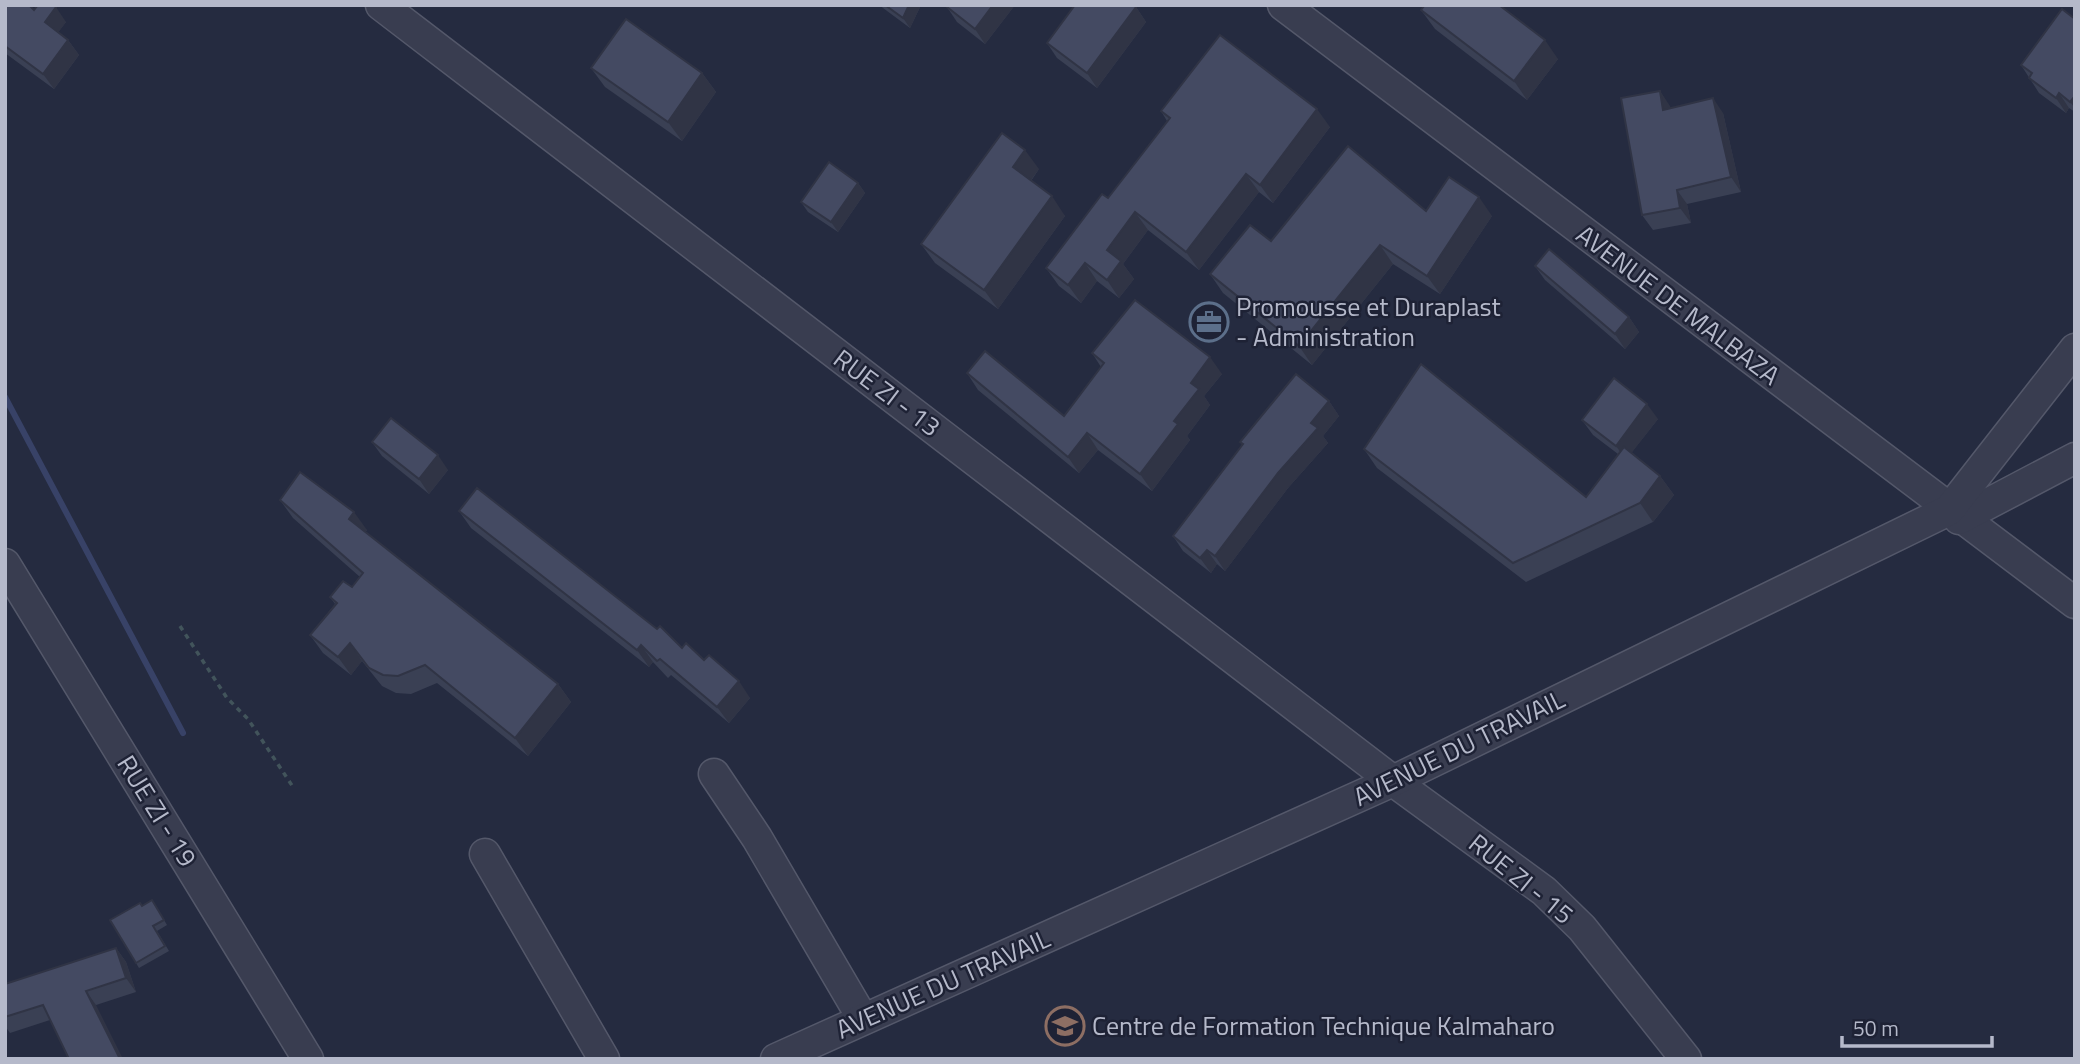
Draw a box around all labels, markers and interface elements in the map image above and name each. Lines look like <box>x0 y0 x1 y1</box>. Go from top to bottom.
street label: AVENUE DE MALBAZA <box>1568 215 1788 394</box>
place label: Promousse et Duraplast - Administration <box>1236 287 1501 356</box>
office icon: Promousse et Duraplast - Administration <box>1188 301 1230 343</box>
street label: RUE ZI - 13 <box>826 339 949 446</box>
street label: AVENUE DU TRAVAIL <box>1346 679 1572 816</box>
street label: RUE ZI - 19 <box>108 747 207 874</box>
street label: RUE ZI - 15 <box>1460 824 1582 933</box>
street label: AVENUE DU TRAVAIL <box>829 919 1057 1048</box>
scale bar <box>1842 1004 1993 1048</box>
school or university icon: Centre de Formation Technique Kalmaharo <box>1044 1005 1086 1047</box>
place label: Centre de Formation Technique Kalmaharo <box>1092 1006 1555 1045</box>
text: 50 m <box>1853 1012 1899 1044</box>

